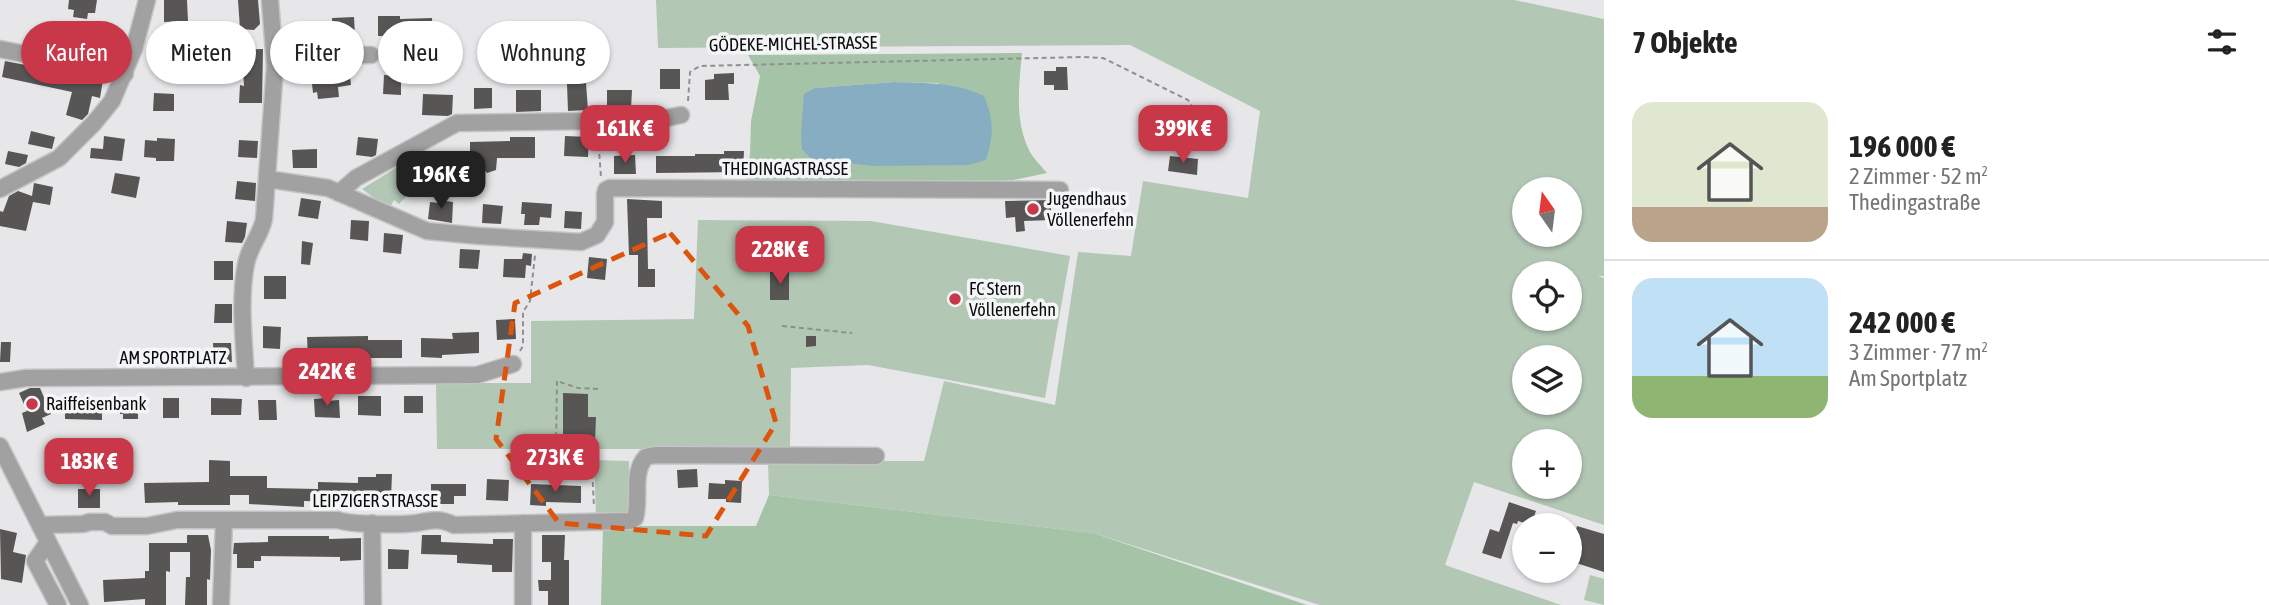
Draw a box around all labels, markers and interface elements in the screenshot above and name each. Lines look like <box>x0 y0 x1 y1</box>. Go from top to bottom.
chip: Kaufen <box>21 21 132 84</box>
chip: Mieten <box>146 21 256 84</box>
chip: Filter <box>270 21 364 84</box>
chip: Neu <box>378 21 463 84</box>
chip: Wohnung <box>477 21 610 84</box>
icon: filters <box>2203 23 2241 61</box>
text: 7 Objekte <box>1632 25 1738 59</box>
street label: GÖDEKE-MICHEL-STRASSE <box>709 32 878 55</box>
pin: 161K € <box>568 106 682 165</box>
pin: 399K € <box>1126 106 1240 165</box>
text: 161K € <box>596 115 654 141</box>
text: 399K € <box>1154 115 1212 141</box>
text: 196 000 € <box>1849 129 1955 163</box>
icon: home <box>1688 130 1772 214</box>
pin: 196K € <box>384 152 498 211</box>
street label: THEDINGASTRASSE <box>722 158 848 179</box>
text: 196K € <box>412 161 470 187</box>
text: 2 Zimmer · 52 m² <box>1849 163 1988 189</box>
north arrow <box>1512 177 1582 247</box>
map controls <box>1512 177 1582 583</box>
place label: Jugendhaus Völlenerfehn <box>1047 188 1134 230</box>
text: Thedingastraße <box>1849 189 1981 215</box>
marker: Jugendhaus Völlenerfehn <box>1025 201 1041 217</box>
pin: 228K € <box>723 226 837 286</box>
text: 228K € <box>751 236 809 262</box>
button: locate <box>1512 261 1582 331</box>
place label: FC Stern Völlenerfehn <box>969 278 1056 320</box>
marker: FC Stern Völlenerfehn <box>947 291 963 307</box>
text: 242 000 € <box>1849 305 1955 339</box>
icon: home <box>1688 306 1772 390</box>
text: 3 Zimmer · 77 m² <box>1849 339 1988 365</box>
button: layers <box>1512 345 1582 415</box>
street label: AM SPORTPLATZ <box>119 347 227 368</box>
pin: 242K € <box>270 348 384 408</box>
text: 242K € <box>298 358 356 384</box>
text: Am Sportplatz <box>1849 365 1967 391</box>
place label: Raiffeisenbank <box>46 393 146 414</box>
marker: Raiffeisenbank <box>24 396 40 412</box>
button: + <box>1512 429 1582 499</box>
pin: 273K € <box>498 434 612 494</box>
pin: 183K € <box>32 438 146 498</box>
text: 273K € <box>526 444 584 470</box>
text: 183K € <box>60 448 118 474</box>
street label: LEIPZIGER STRASSE <box>312 490 438 511</box>
button: − <box>1512 513 1582 583</box>

